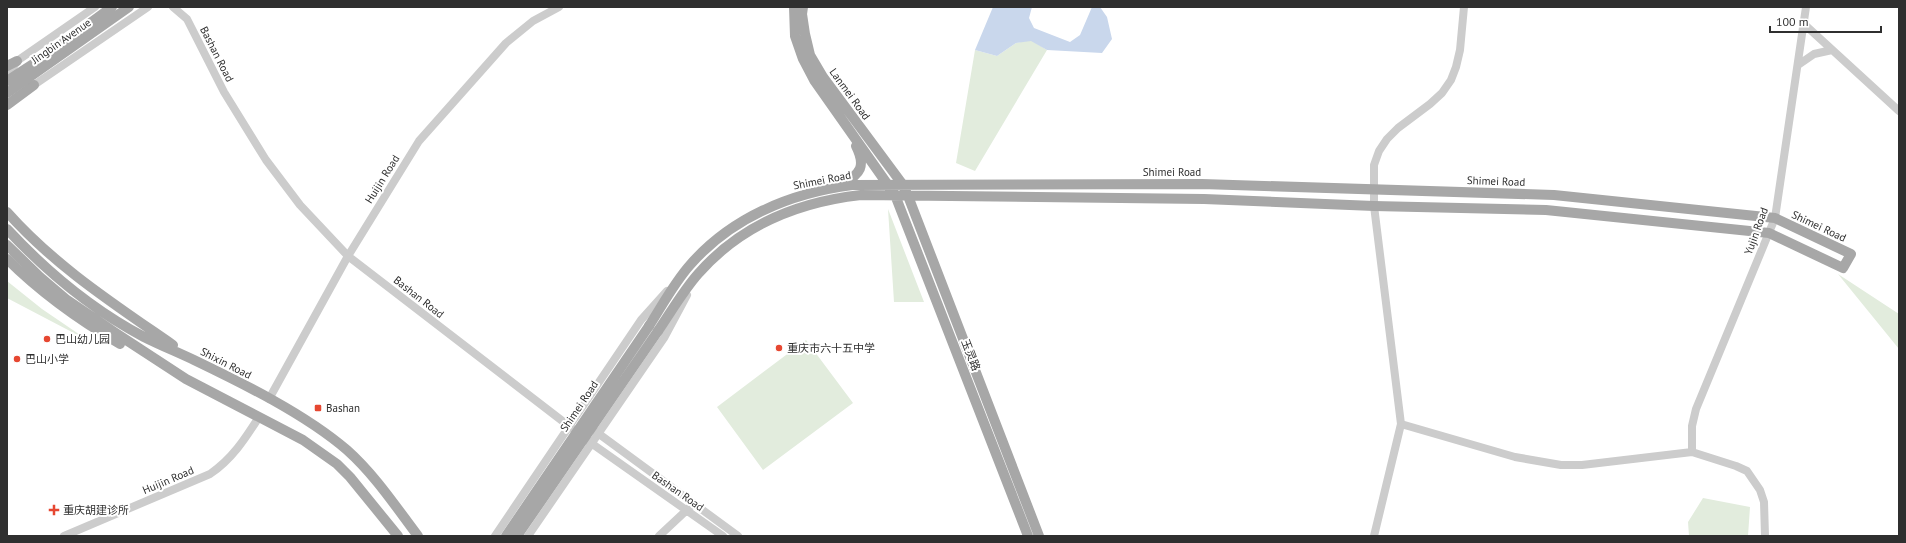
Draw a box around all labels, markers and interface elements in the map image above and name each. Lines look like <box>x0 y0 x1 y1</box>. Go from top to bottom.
scale bar <box>1770 8 1881 34</box>
text: 100 m <box>1776 14 1809 29</box>
street label: Jingbin Avenue <box>28 15 94 67</box>
street label: Bashan Road <box>197 24 237 84</box>
street label: Lanmei Road <box>827 65 874 123</box>
street label: Huijin Road <box>362 152 402 206</box>
street label: Shimei Road <box>1143 165 1201 179</box>
street label: Shimei Road <box>792 168 852 192</box>
street label: Shimei Road <box>1467 173 1526 189</box>
street label: Yujin Road <box>1741 205 1771 257</box>
street label: Shimei Road <box>1790 207 1849 245</box>
street label: Bashan Road <box>391 273 447 321</box>
place label: 巴山幼儿园 <box>55 332 110 346</box>
marker: 巴山幼儿园 <box>42 334 52 344</box>
street label: 玉灵路 <box>959 337 983 373</box>
place label: 重庆市六十五中学 <box>787 341 875 355</box>
marker: 重庆市六十五中学 <box>774 343 784 353</box>
street label: Shixin Road <box>198 344 254 382</box>
place label: 巴山小学 <box>25 352 69 366</box>
marker: 巴山小学 <box>12 354 22 364</box>
street label: Shimei Road <box>557 378 601 434</box>
place label: Bashan <box>326 401 360 415</box>
marker: Bashan <box>313 403 323 413</box>
street label: Huijin Road <box>140 463 196 497</box>
street label: Bashan Road <box>649 468 707 514</box>
place label: 重庆胡建诊所 <box>63 503 129 517</box>
marker: 重庆胡建诊所 <box>48 504 60 516</box>

